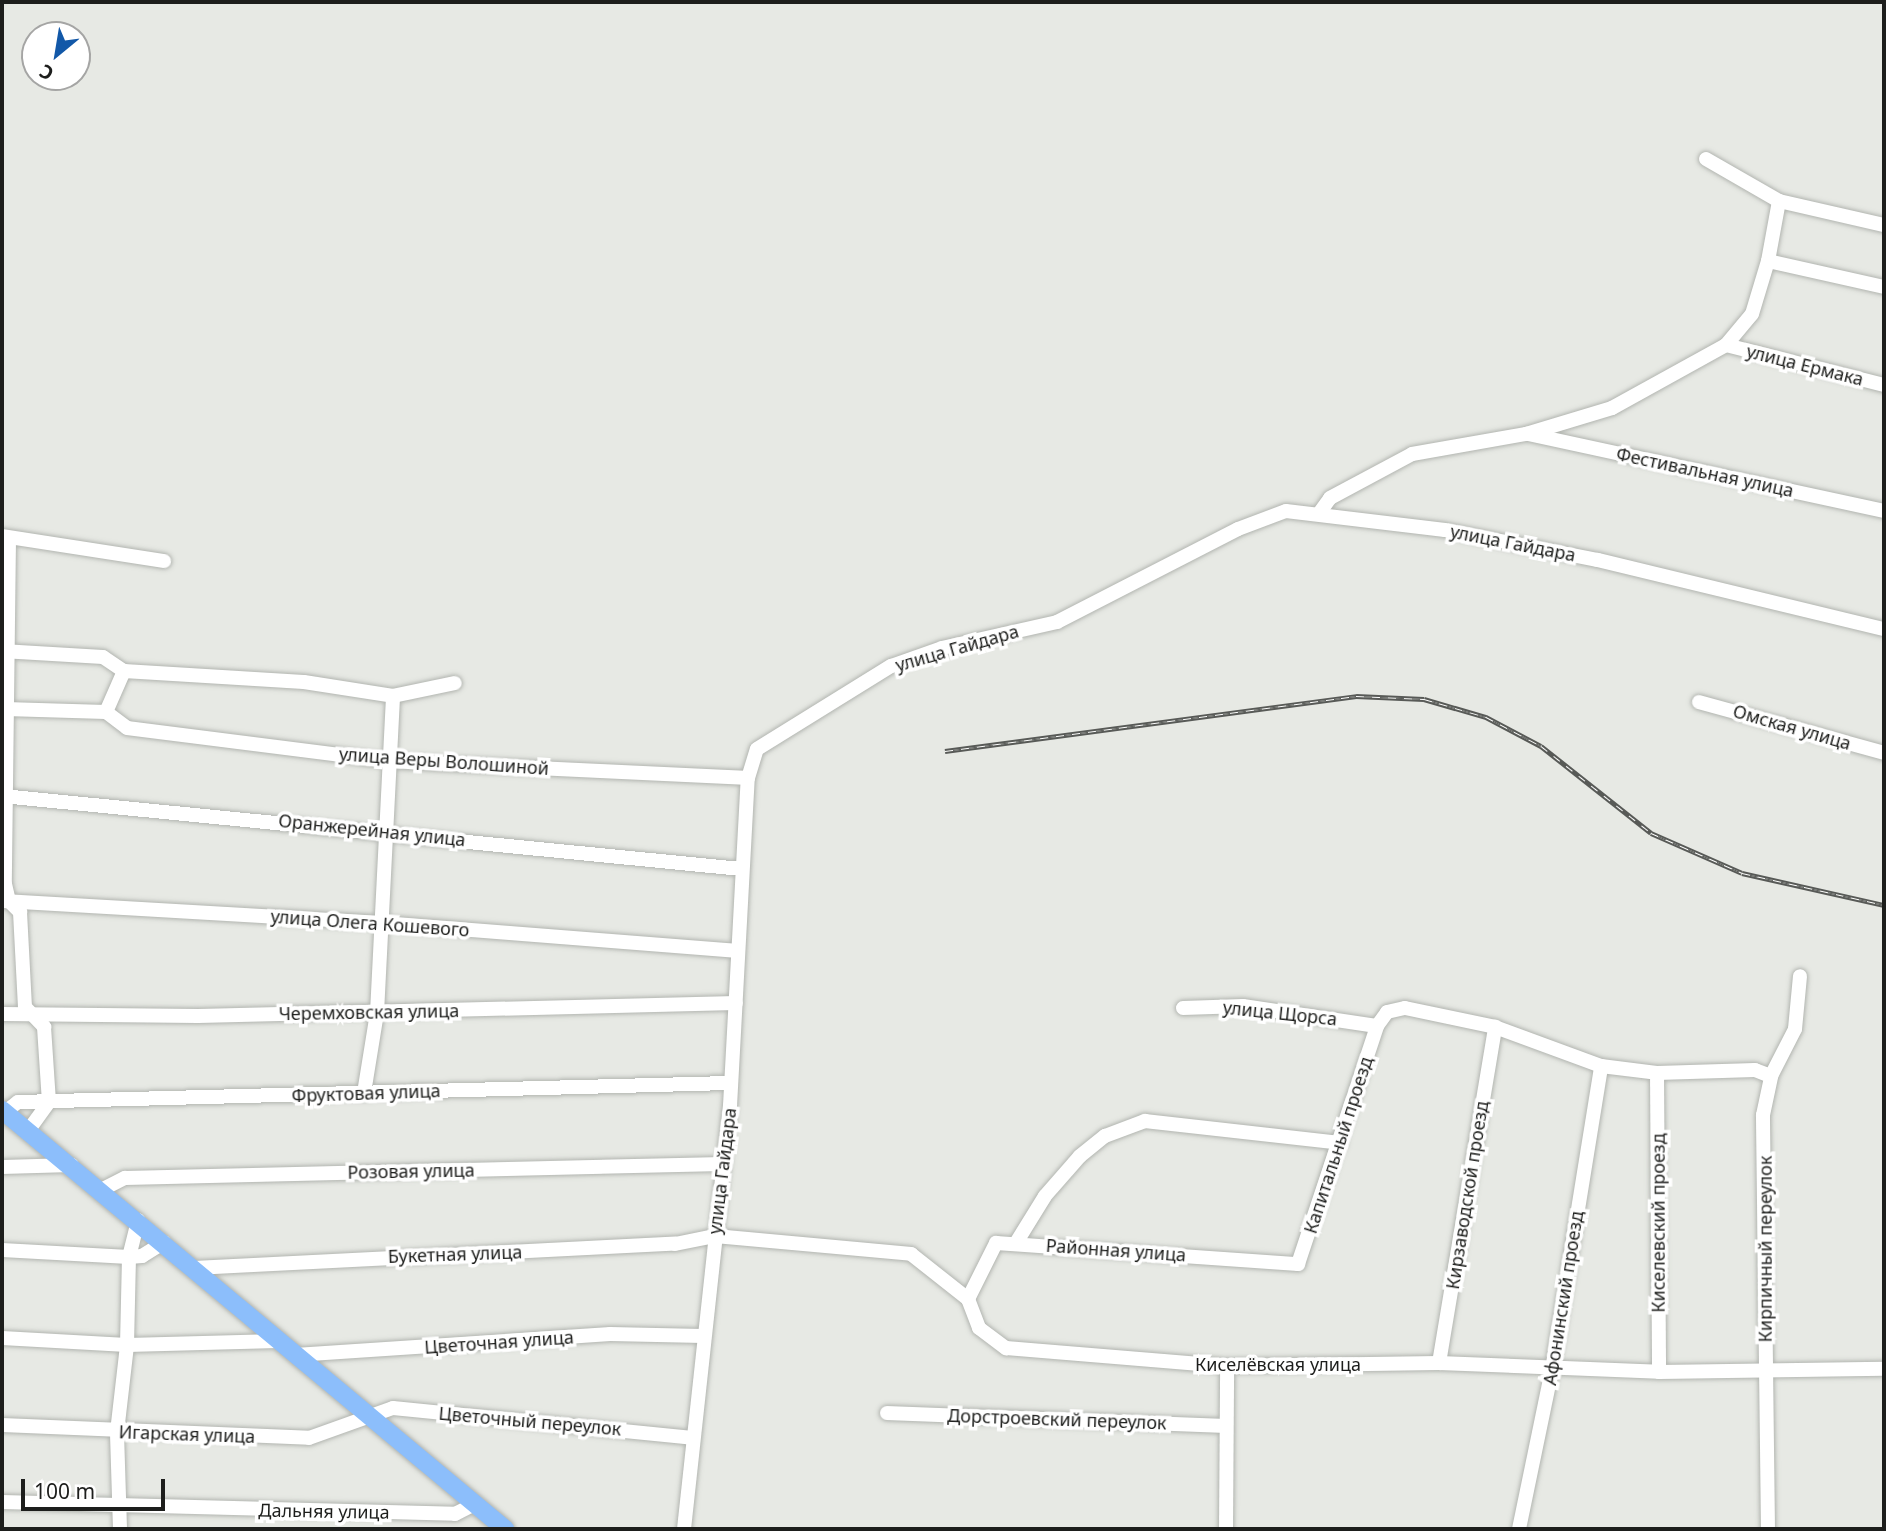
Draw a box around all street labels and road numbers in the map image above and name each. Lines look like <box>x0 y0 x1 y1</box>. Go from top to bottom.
street label: улица Ермака <box>1744 340 1866 390</box>
street label: Фестивальная улица <box>1614 443 1796 501</box>
street label: улица Гайдара <box>1448 520 1578 566</box>
street label: улица Гайдара <box>893 620 1021 676</box>
street label: Омская улица <box>1731 700 1853 754</box>
street label: улица Веры Волошиной <box>338 743 550 779</box>
street label: Оранжерейная улица <box>277 809 467 851</box>
street label: улица Олега Кошевого <box>270 905 470 941</box>
street label: улица Щорса <box>1222 996 1338 1030</box>
street label: Черемховская улица <box>279 1000 459 1024</box>
street label: Капитальный проезд <box>1299 1054 1377 1236</box>
street label: Фруктовая улица <box>291 1080 441 1106</box>
street label: Кирзаводской проезд <box>1441 1099 1493 1291</box>
street label: улица Гайдара <box>704 1107 740 1235</box>
street label: Киселевский проезд <box>1647 1133 1669 1313</box>
street label: Кирпичный переулок <box>1754 1156 1776 1342</box>
street label: Розовая улица <box>347 1159 475 1183</box>
street label: Афонинский проезд <box>1539 1209 1587 1387</box>
street label: Районная улица <box>1045 1234 1187 1266</box>
street label: Букетная улица <box>387 1241 523 1267</box>
street label: Цветочная улица <box>424 1326 574 1358</box>
street label: Киселёвская улица <box>1195 1353 1361 1375</box>
street label: Цветочный переулок <box>438 1402 622 1440</box>
street label: Дорстроевский переулок <box>947 1404 1167 1434</box>
street label: Игарская улица <box>118 1421 256 1447</box>
street label: Дальняя улица <box>258 1499 390 1523</box>

